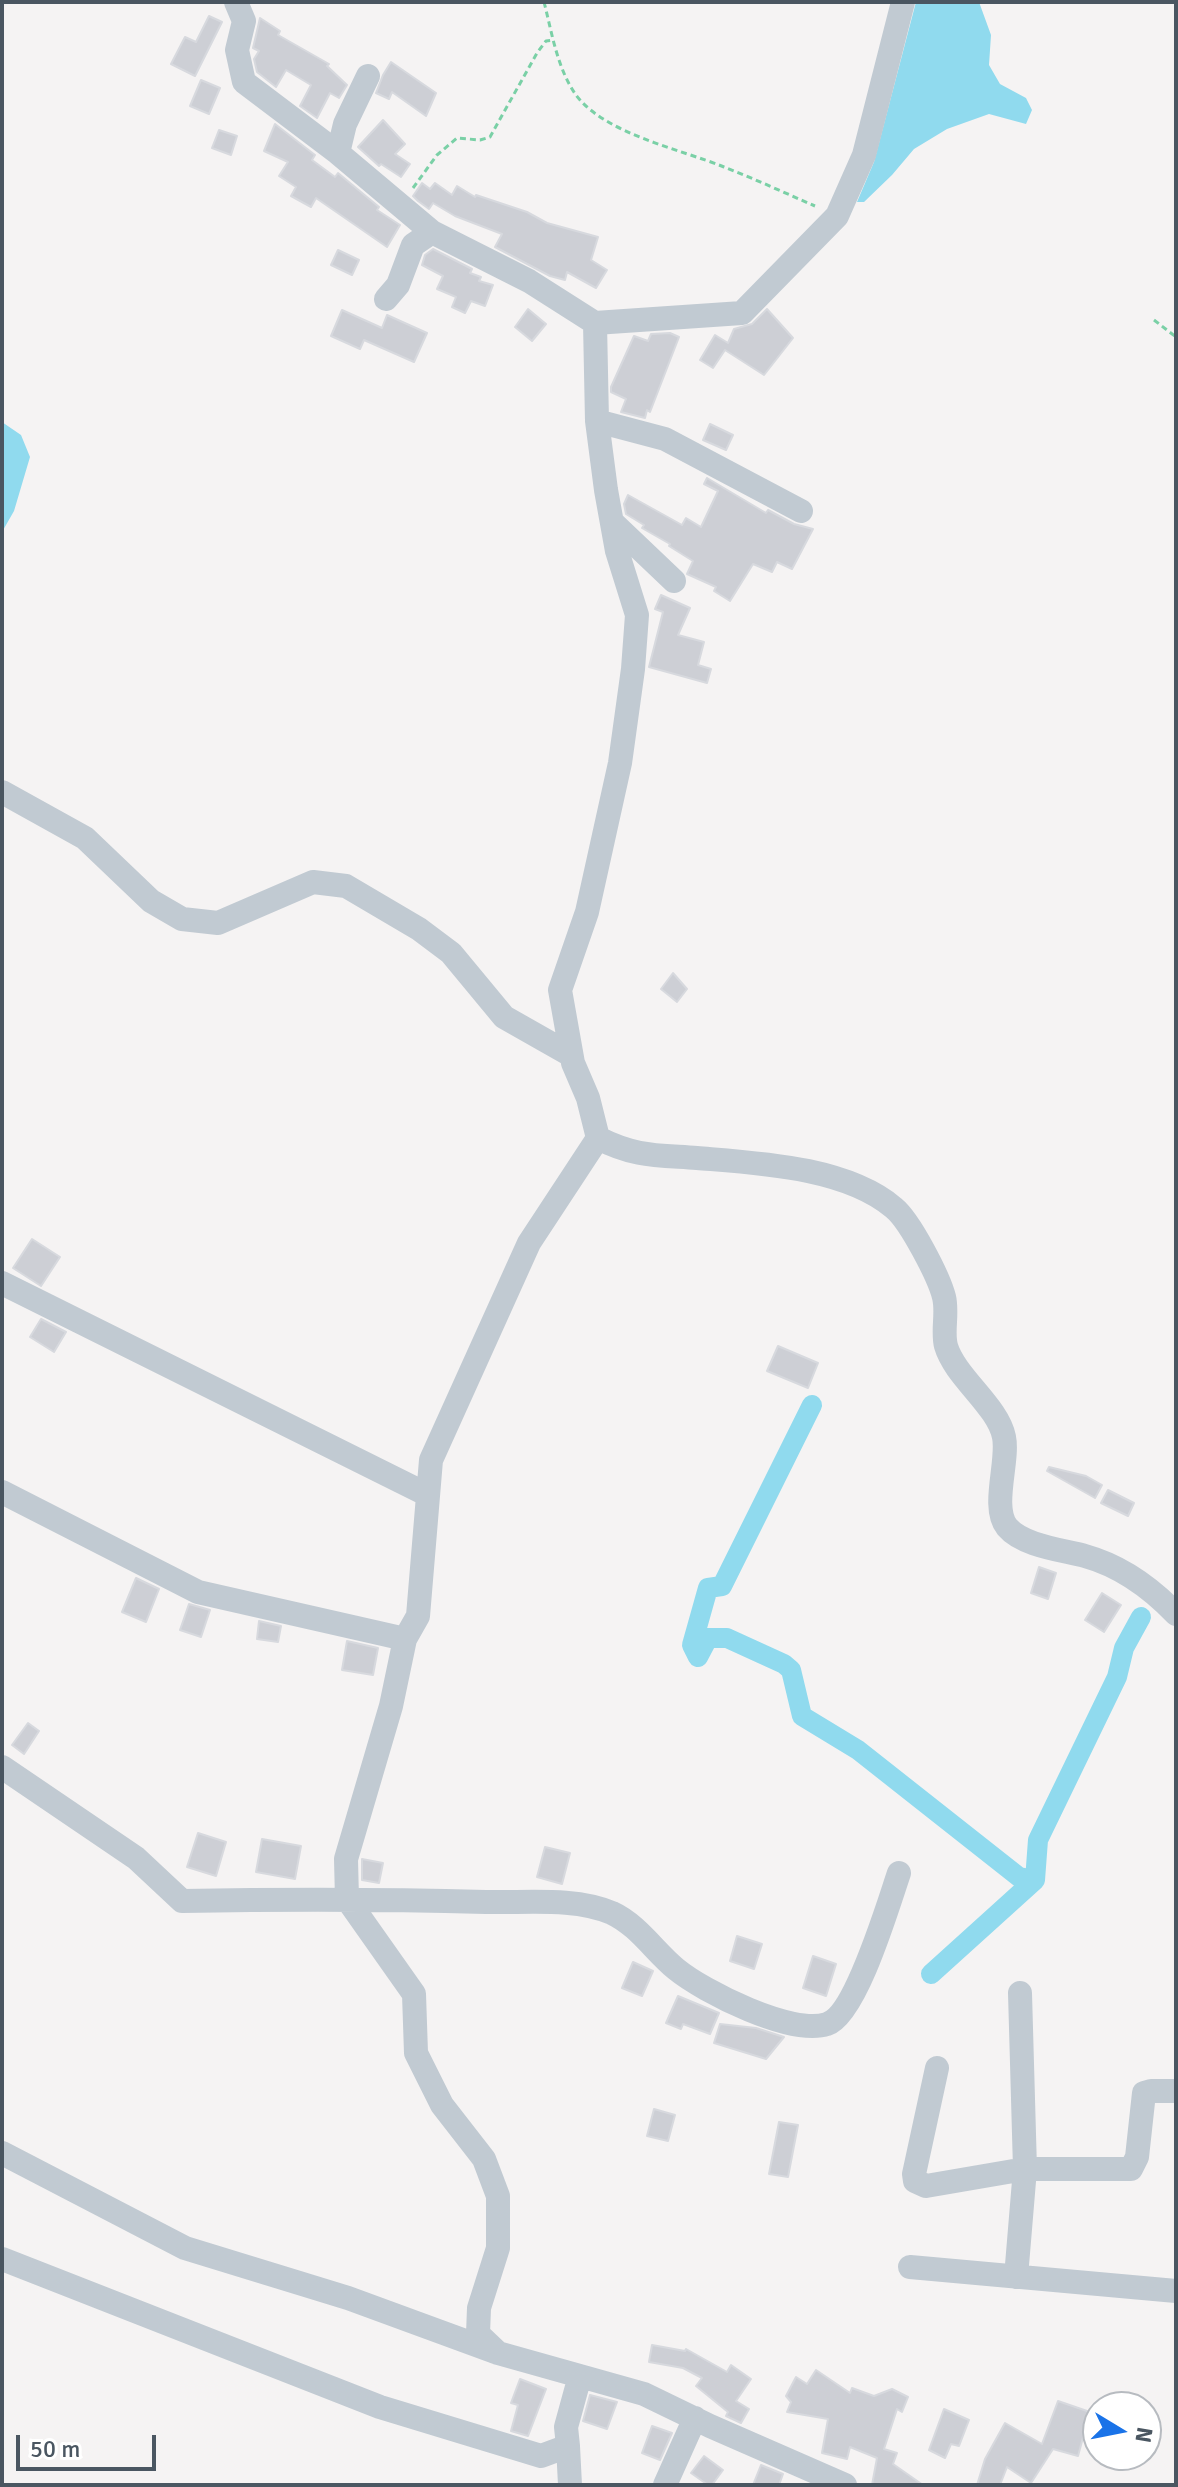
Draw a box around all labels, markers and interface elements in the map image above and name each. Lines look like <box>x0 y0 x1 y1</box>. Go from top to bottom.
north arrow <box>1082 2391 1162 2471</box>
scale bar <box>20 2419 160 2469</box>
text: N <box>1130 2425 1159 2445</box>
text: 50 m <box>30 2434 80 2464</box>

